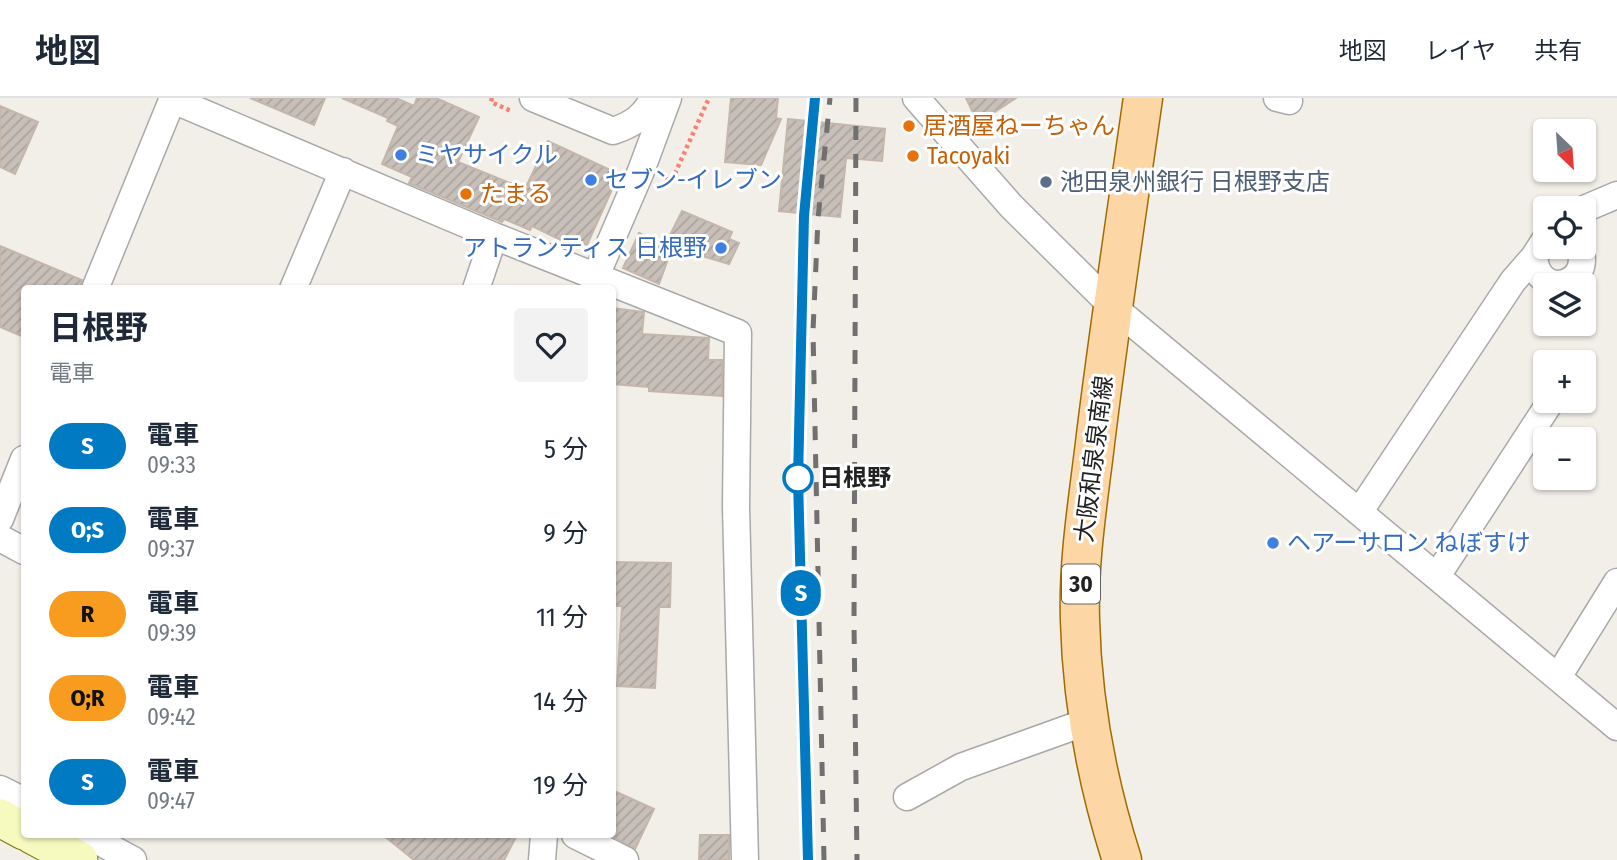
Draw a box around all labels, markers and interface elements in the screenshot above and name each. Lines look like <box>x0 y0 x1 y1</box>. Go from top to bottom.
text: 地図 <box>35 31 101 71</box>
text: 地図 <box>1339 37 1387 65</box>
text: レイヤ <box>1425 37 1496 65</box>
text: 共有 <box>1534 37 1582 65</box>
place label: 居酒屋ねーちゃん <box>923 112 1115 140</box>
marker: 居酒屋ねーちゃん <box>901 118 917 134</box>
north arrow <box>1533 119 1596 182</box>
map controls <box>1533 119 1596 490</box>
place label: ミヤサイクル <box>415 141 558 169</box>
place label: Tacoyaki <box>927 142 1010 170</box>
marker: ミヤサイクル <box>393 147 409 163</box>
marker: Tacoyaki <box>905 148 921 164</box>
place label: セブン-イレブン <box>605 166 782 194</box>
place label: 池田泉州銀行 日根野支店 <box>1060 168 1330 196</box>
marker: セブン-イレブン <box>583 172 599 188</box>
marker: 池田泉州銀行 日根野支店 <box>1038 174 1054 190</box>
place label: たまる <box>480 180 551 208</box>
marker: たまる <box>458 186 474 202</box>
button: locate <box>1533 196 1596 259</box>
place label: アトランティス 日根野 <box>463 234 707 262</box>
marker: アトランティス 日根野 <box>713 240 729 256</box>
button: layers <box>1533 273 1596 336</box>
text: 日根野 <box>49 308 148 348</box>
button: heart <box>514 308 588 382</box>
button: + <box>1533 350 1596 413</box>
text: 電車 <box>49 359 95 387</box>
street label: 大阪和泉泉南線 <box>1070 374 1118 544</box>
text: 電車 <box>147 420 199 451</box>
button: − <box>1533 427 1596 490</box>
text: S <box>81 432 94 460</box>
text: 5 分 <box>544 434 588 465</box>
text: 09:33 <box>147 451 196 479</box>
marker: 日根野 <box>783 463 813 493</box>
place label: 日根野 <box>819 464 891 492</box>
text: 電車 <box>147 504 199 535</box>
text: O;S <box>71 516 104 544</box>
text: 9 分 <box>543 518 588 549</box>
place label: ヘアーサロン ねぼすけ <box>1287 529 1531 557</box>
text: 09:37 <box>147 535 195 563</box>
marker: ヘアーサロン ねぼすけ <box>1265 535 1281 551</box>
road number: 30 <box>1062 564 1100 604</box>
line badge: S <box>778 570 824 616</box>
text: S <box>795 579 807 607</box>
text: 電車 <box>147 588 199 619</box>
text: R <box>81 600 94 628</box>
text: 11 分 <box>536 602 588 633</box>
text: 09:39 <box>147 619 196 647</box>
text: 電車 <box>147 672 199 703</box>
text: O;R <box>70 684 105 712</box>
text: 14 分 <box>533 686 588 717</box>
text: 09:42 <box>147 703 196 731</box>
text: 電車 <box>147 756 199 787</box>
text: S <box>81 768 94 796</box>
text: 19 分 <box>533 770 588 801</box>
text: 09:47 <box>147 787 195 815</box>

